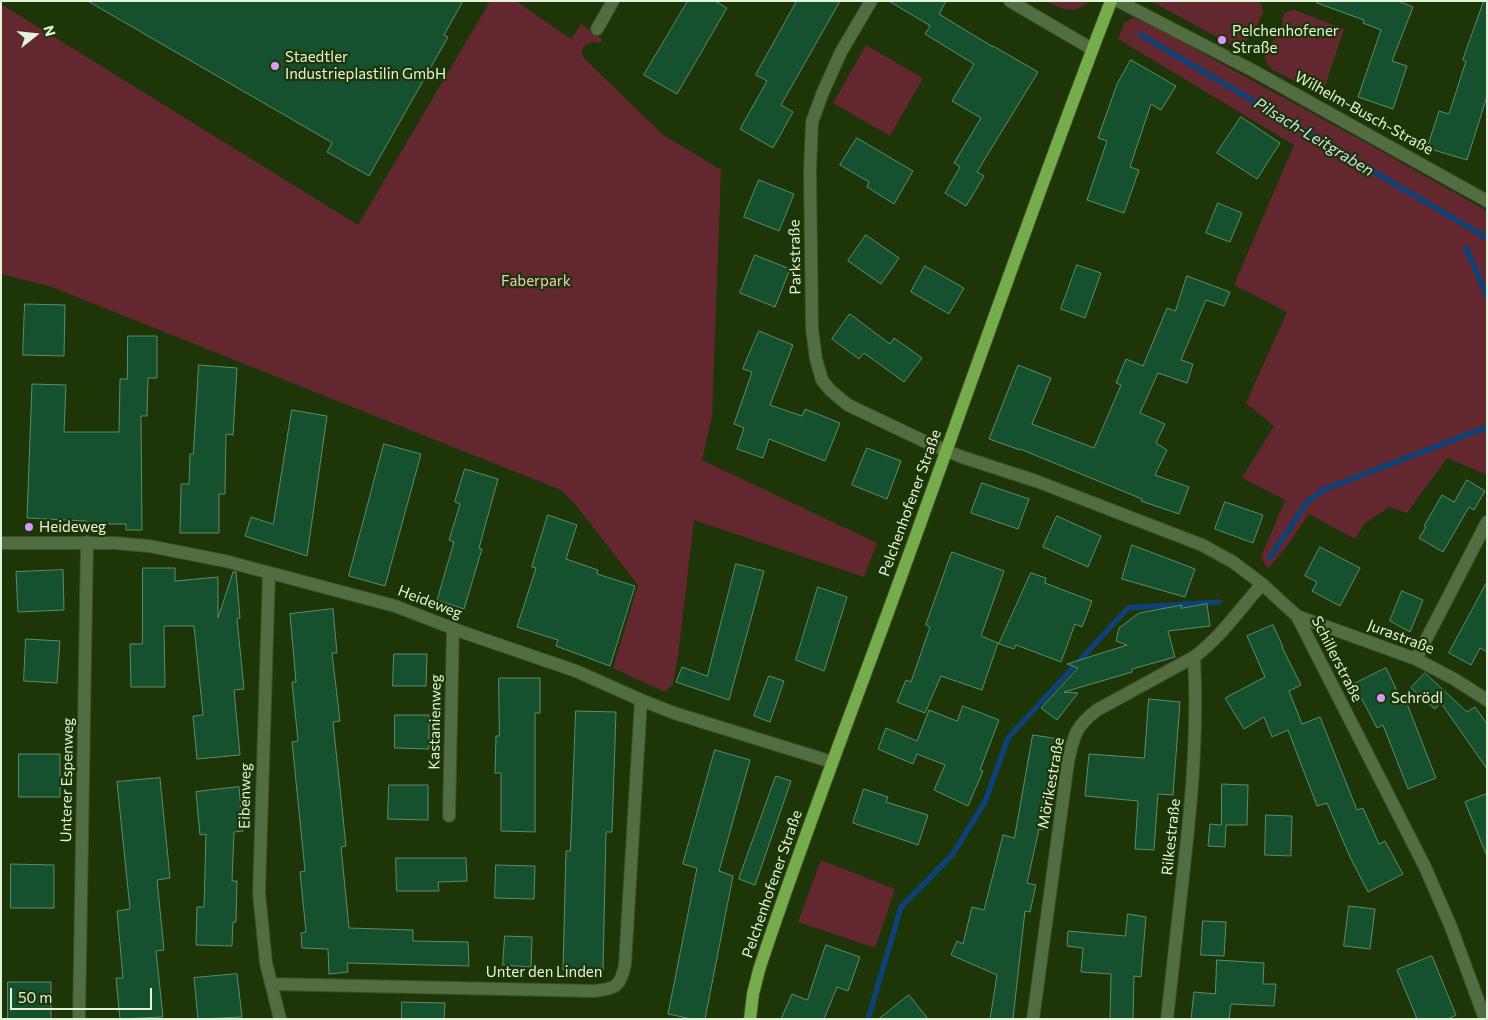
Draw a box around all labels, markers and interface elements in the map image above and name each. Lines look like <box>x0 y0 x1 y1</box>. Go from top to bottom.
north arrow <box>10 10 60 60</box>
place label: Pelchenhofener Straße <box>1232 22 1339 57</box>
text: N <box>40 23 60 38</box>
marker: Pelchenhofener Straße <box>1216 34 1228 46</box>
place label: Staedtler Industrieplastilin GmbH <box>285 48 446 83</box>
marker: Staedtler Industrieplastilin GmbH <box>269 60 281 72</box>
street label: Wilhelm-Busch-Straße <box>1292 67 1436 159</box>
water label: Pilsach-Leitgraben <box>1251 94 1377 180</box>
street label: Parkstraße <box>785 219 805 295</box>
park label: Faberpark <box>501 272 571 290</box>
street label: Pelchenhofener Straße <box>875 427 945 579</box>
place label: Heideweg <box>39 518 106 536</box>
marker: Heideweg <box>23 521 35 533</box>
street label: Heideweg <box>395 582 465 622</box>
street label: Schillerstraße <box>1308 613 1366 705</box>
street label: Jurastraße <box>1365 616 1437 658</box>
street label: Kastanienweg <box>425 674 445 770</box>
place label: Schrödl <box>1391 689 1443 707</box>
marker: Schrödl <box>1375 692 1387 704</box>
street label: Unterer Espenweg <box>57 718 77 842</box>
street label: Mörikestraße <box>1034 736 1068 830</box>
street label: Eibenweg <box>235 763 255 829</box>
street label: Rilkestraße <box>1158 798 1184 876</box>
street label: Pelchenhofener Straße <box>738 808 806 960</box>
street label: Unter den Linden <box>486 963 602 981</box>
scale bar <box>12 978 155 1010</box>
text: 50 m <box>18 988 52 1006</box>

